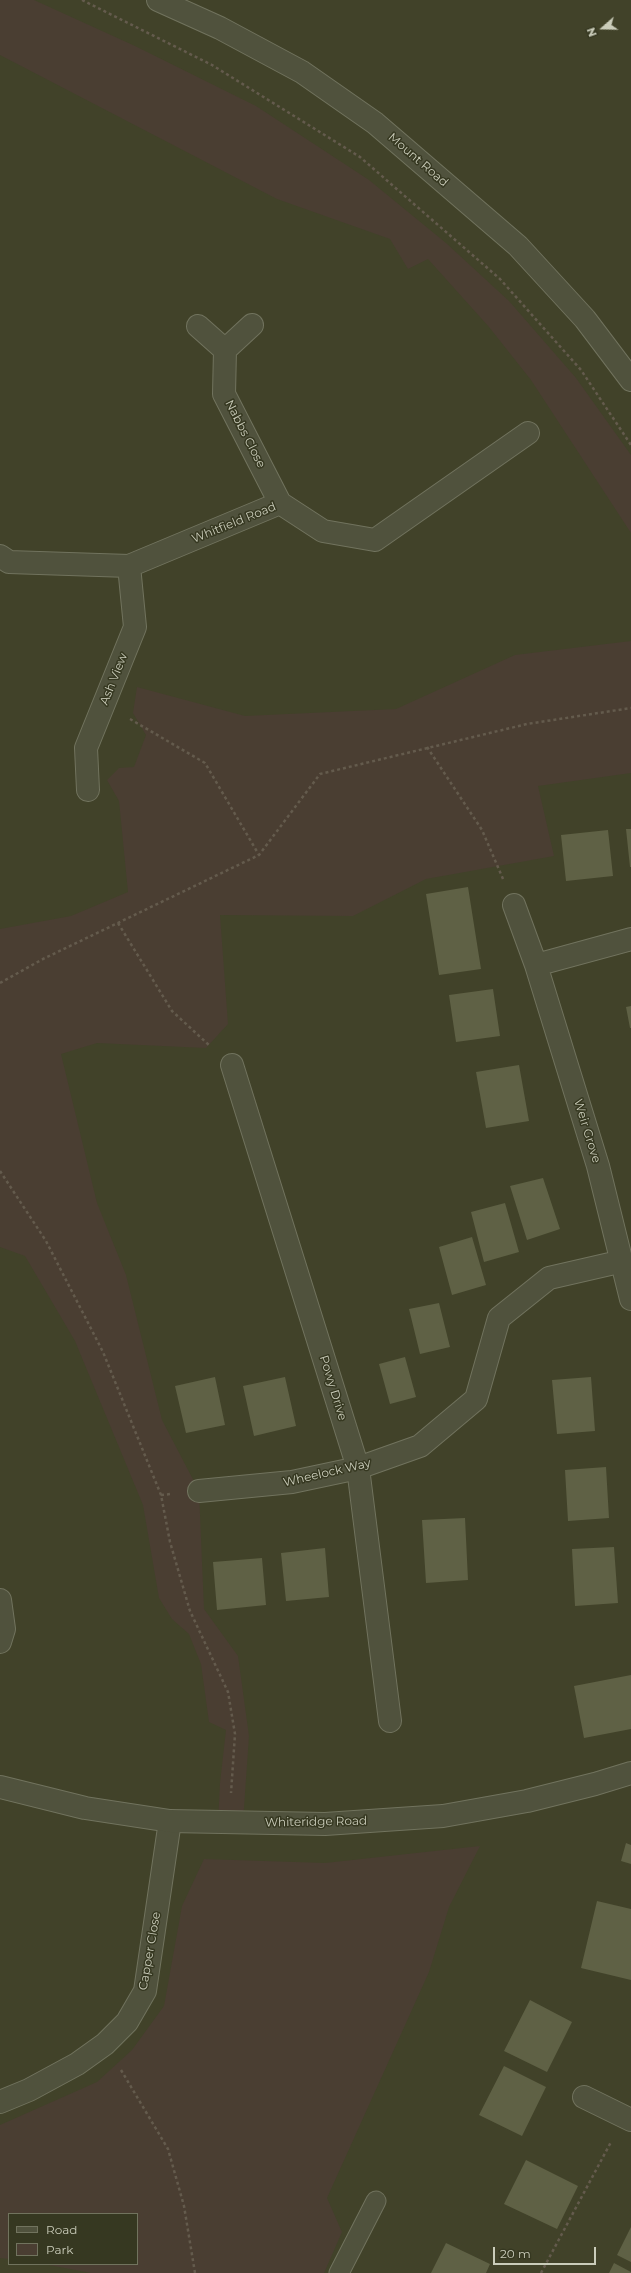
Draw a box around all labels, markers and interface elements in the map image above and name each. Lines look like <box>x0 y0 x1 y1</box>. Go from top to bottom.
north arrow <box>583 8 623 48</box>
text: N <box>584 26 600 39</box>
street label: Mount Road <box>385 130 451 190</box>
street label: Nabbs Close <box>222 398 268 470</box>
street label: Whitfield Road <box>190 500 278 546</box>
street label: Ash View <box>97 651 131 707</box>
street label: Weir Grove <box>570 1097 604 1165</box>
street label: Powy Drive <box>316 1354 350 1422</box>
street label: Wheelock Way <box>282 1456 372 1490</box>
street label: Whiteridge Road <box>265 1814 367 1830</box>
street label: Capper Close <box>136 1911 164 1991</box>
legend <box>8 2213 138 2265</box>
text: Road <box>46 2222 77 2237</box>
scale bar <box>495 2239 598 2265</box>
text: Park <box>46 2242 73 2257</box>
text: 20 m <box>500 2246 531 2261</box>

